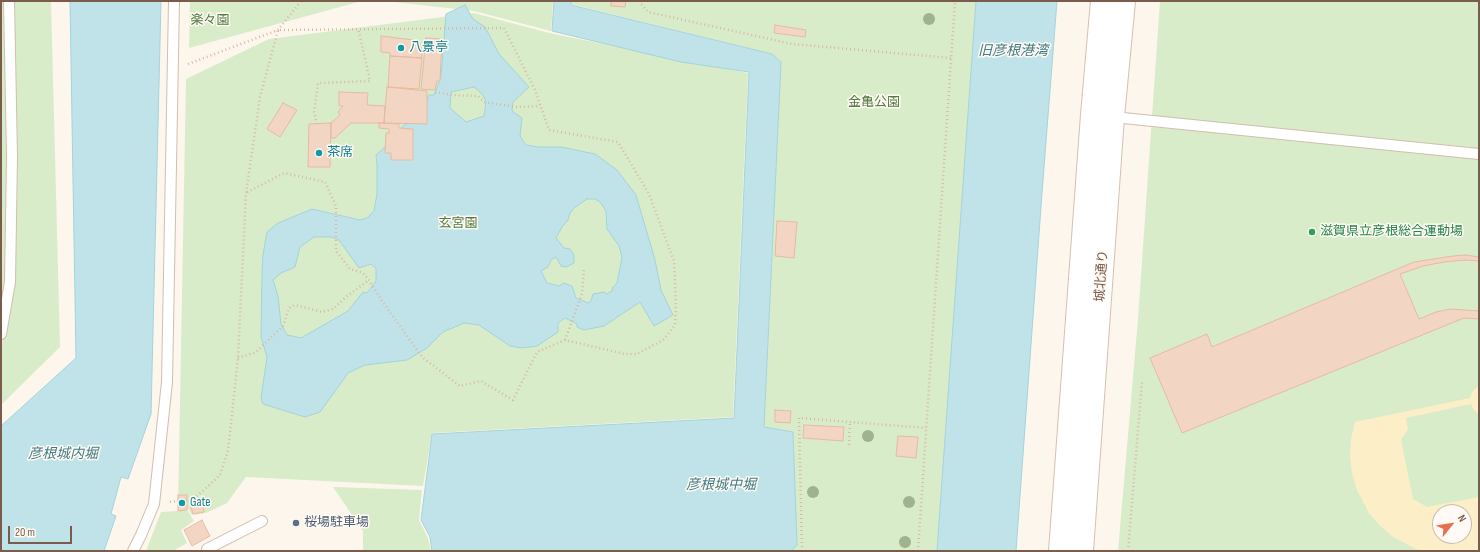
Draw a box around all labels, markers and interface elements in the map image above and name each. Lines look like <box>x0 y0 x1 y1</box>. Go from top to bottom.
park label: 楽々園 <box>191 13 229 29</box>
place label: 八景亭 <box>409 40 448 56</box>
marker: 八景亭 <box>396 43 406 53</box>
water label: 旧彦根港湾 <box>978 43 1048 59</box>
park label: 金亀公園 <box>848 95 900 111</box>
place label: 茶席 <box>327 145 353 161</box>
marker: 茶席 <box>314 148 324 158</box>
park label: 玄宮園 <box>439 216 477 232</box>
place label: 滋賀県立彦根総合運動場 <box>1320 224 1463 240</box>
marker: 滋賀県立彦根総合運動場 <box>1307 227 1317 237</box>
street label: 城北通り <box>1092 250 1112 302</box>
water label: 彦根城内堀 <box>28 446 98 462</box>
water label: 彦根城中堀 <box>686 477 756 493</box>
place label: Gate <box>190 495 211 511</box>
marker: Gate <box>177 498 187 508</box>
north arrow <box>1432 504 1472 544</box>
text: N <box>1455 512 1469 524</box>
place label: 桜場駐車場 <box>304 515 369 531</box>
scale bar <box>10 518 74 544</box>
marker: 桜場駐車場 <box>291 518 301 528</box>
text: 20 m <box>15 525 35 540</box>

